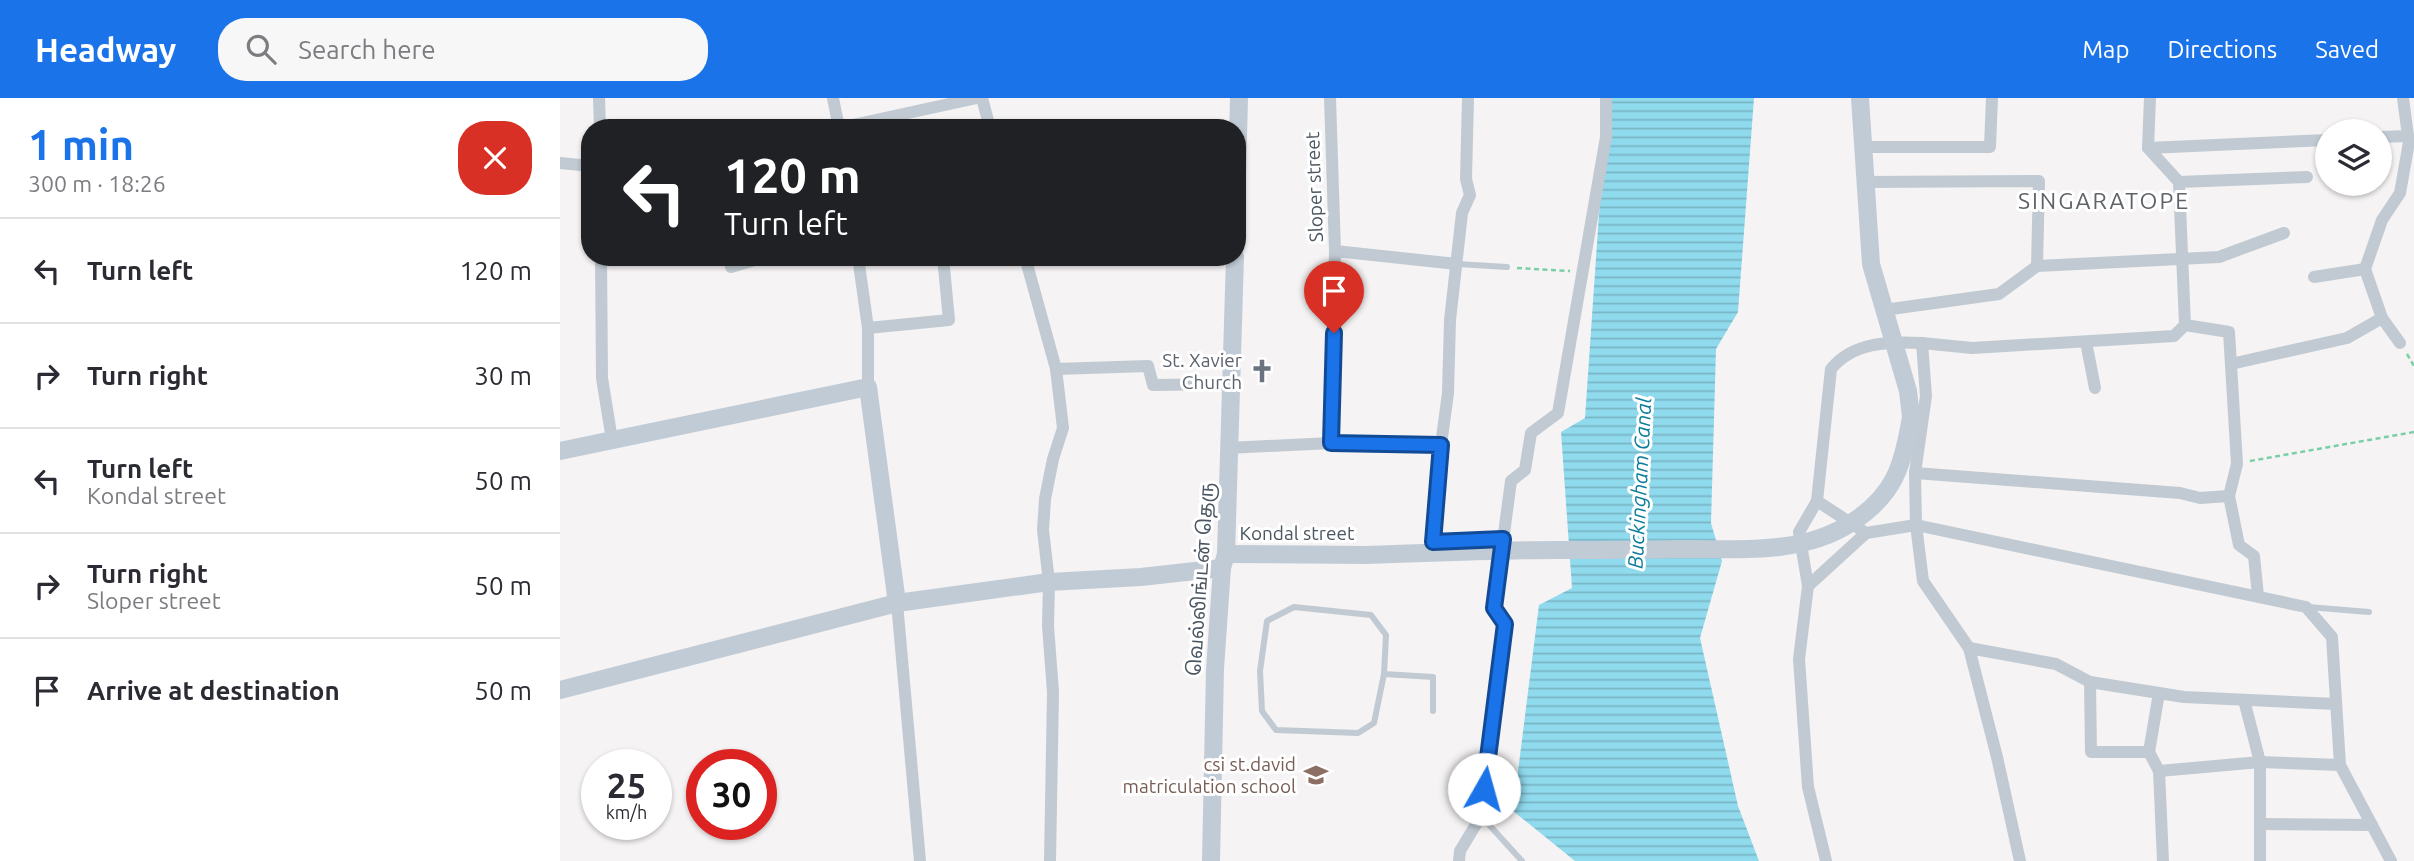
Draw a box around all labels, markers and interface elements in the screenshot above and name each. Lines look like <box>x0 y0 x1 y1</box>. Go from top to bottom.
search box <box>218 18 708 81</box>
icon: search <box>242 30 280 68</box>
text: Headway <box>35 31 176 68</box>
text: Search here <box>298 35 436 64</box>
text: Map <box>2082 36 2129 63</box>
text: Directions <box>2167 36 2277 63</box>
text: Saved <box>2315 36 2379 63</box>
map controls <box>2315 119 2392 196</box>
button: layers <box>2315 119 2392 196</box>
text: 1 min <box>28 121 134 168</box>
button: close <box>458 121 532 195</box>
street label: Sloper street <box>1301 131 1327 243</box>
icon: left <box>609 147 700 238</box>
text: 120 m <box>724 147 861 202</box>
text: 300 m · 18:26 <box>28 171 166 196</box>
district label: SINGARATOPE <box>2018 188 2190 213</box>
text: Turn left <box>724 205 848 241</box>
icon: left <box>28 252 66 290</box>
text: Turn left <box>87 256 193 285</box>
text: 120 m <box>460 256 532 285</box>
pin <box>1304 261 1364 333</box>
icon: arrive <box>1315 272 1353 310</box>
place label: St. Xavier Church <box>1162 349 1242 393</box>
icon: right <box>28 357 66 395</box>
church icon: St. Xavier Church <box>1248 357 1276 385</box>
text: Turn right <box>87 361 208 390</box>
text: 30 m <box>474 361 532 390</box>
water label: Buckingham Canal <box>1623 397 1655 569</box>
text: Turn left <box>87 454 193 483</box>
icon: left <box>28 462 66 500</box>
text: 50 m <box>474 466 532 495</box>
street label: வெல்லிங்டன் தெரு <box>1182 481 1221 677</box>
text: Kondal street <box>87 483 226 508</box>
street label: Kondal street <box>1240 522 1355 544</box>
text: Turn right <box>87 559 208 588</box>
icon: right <box>28 567 66 605</box>
text: 50 m <box>474 571 532 600</box>
text: Sloper street <box>87 588 221 613</box>
icon: arrive <box>28 672 66 710</box>
text: Arrive at destination <box>87 676 340 705</box>
text: 50 m <box>474 676 532 705</box>
speed limit sign: 30 <box>686 749 777 840</box>
position arrow <box>1447 752 1521 826</box>
place label: csi st.david matriculation school <box>1123 753 1296 797</box>
school or university icon: csi st.david matriculation school <box>1302 761 1330 789</box>
text: 25 <box>607 765 646 805</box>
text: km/h <box>606 802 647 822</box>

